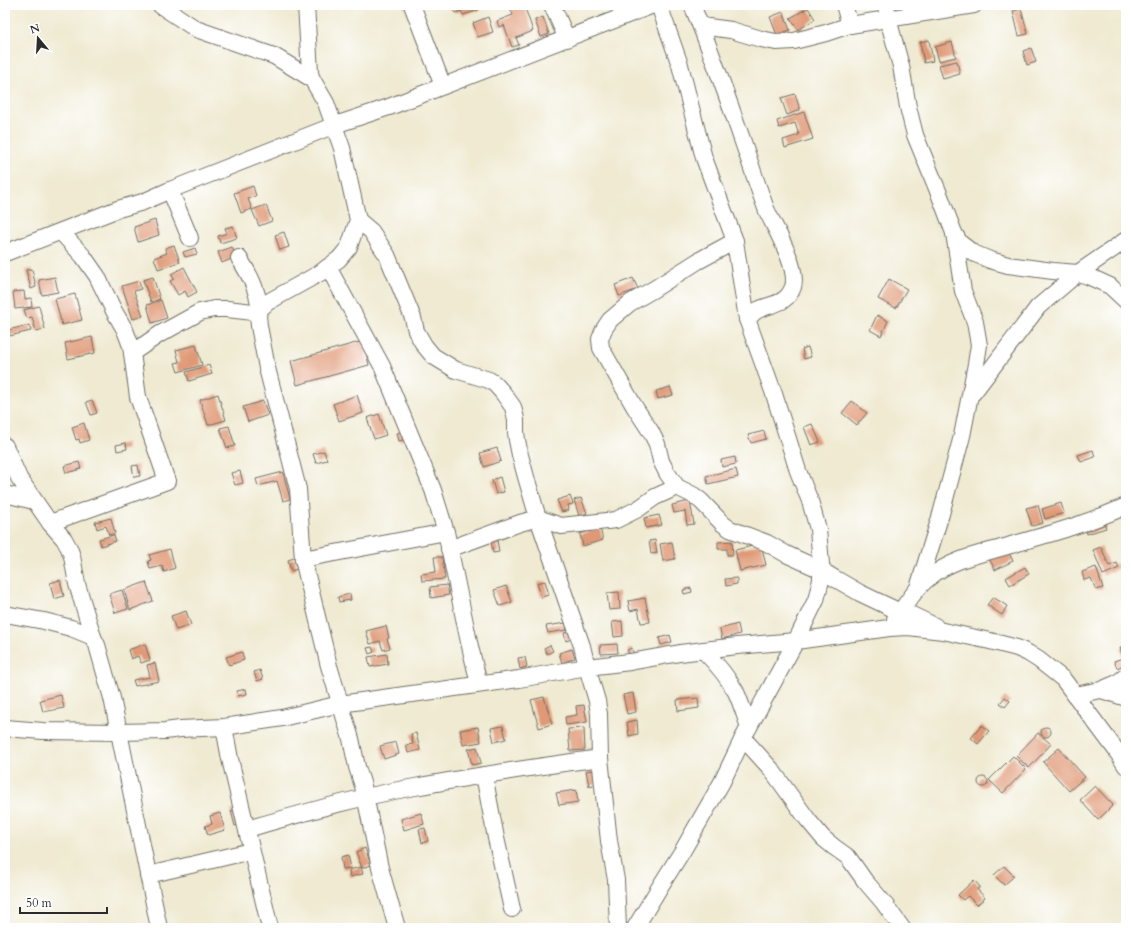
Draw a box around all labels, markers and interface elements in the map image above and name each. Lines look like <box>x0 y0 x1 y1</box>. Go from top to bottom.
north arrow <box>18 18 58 58</box>
text: N <box>28 20 42 38</box>
scale bar <box>20 889 107 915</box>
text: 50 m <box>26 895 53 911</box>

